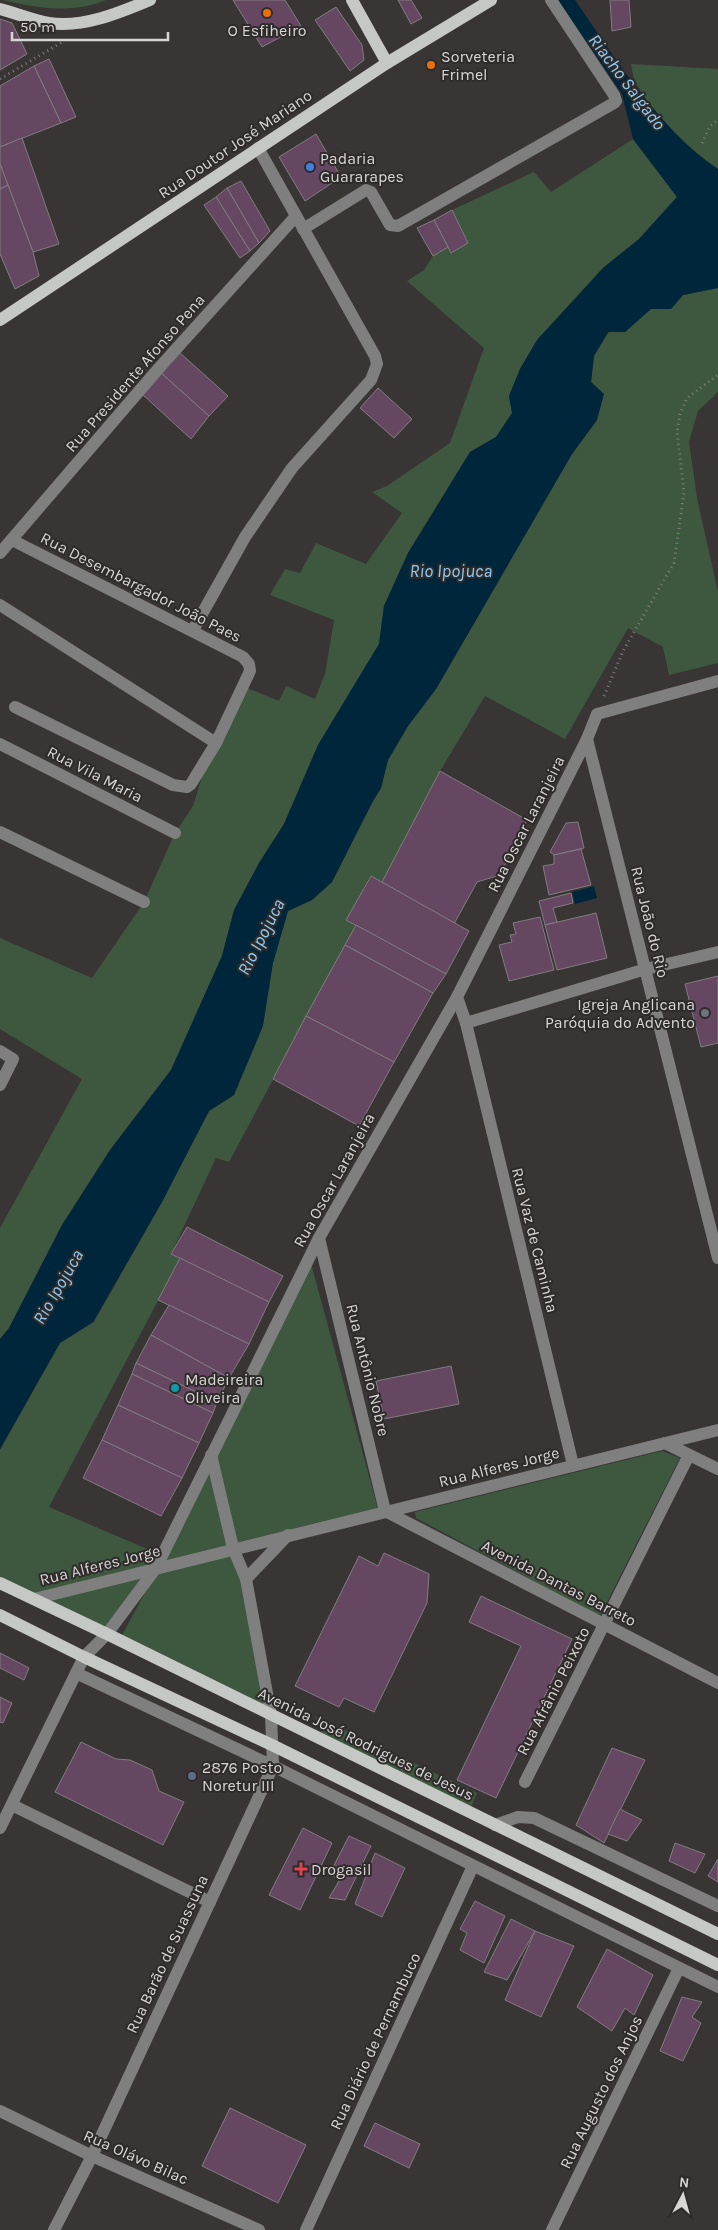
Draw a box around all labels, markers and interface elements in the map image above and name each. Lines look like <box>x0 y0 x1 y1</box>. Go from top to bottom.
marker: O Esfiheiro <box>261 7 273 19</box>
scale bar <box>12 10 169 42</box>
text: 50 m <box>20 18 55 36</box>
place label: O Esfiheiro <box>228 21 306 40</box>
water label: Riacho Salgado <box>584 30 670 135</box>
place label: Sorveteria Frimel <box>441 47 515 84</box>
marker: Sorveteria Frimel <box>425 59 437 71</box>
street label: Rua Doutor José Mariano <box>155 85 315 203</box>
place label: Padaria Guararapes <box>320 149 404 186</box>
marker: Padaria Guararapes <box>304 161 316 173</box>
street label: Rua Presidente Afonso Pena <box>61 290 209 456</box>
street label: Rua Desembargador João Paes <box>37 528 245 646</box>
water label: Rio Ipojuca <box>410 560 492 582</box>
street label: Rua Vila Maria <box>44 742 146 806</box>
street label: Rua Oscar Laranjeira <box>483 753 569 895</box>
street label: Rua João do Rio <box>627 864 673 980</box>
water label: Rio Ipojuca <box>232 895 290 979</box>
place label: Igreja Anglicana Paróquia do Advento <box>545 995 695 1032</box>
marker: Igreja Anglicana Paróquia do Advento <box>699 1007 711 1019</box>
street label: Rua Oscar Laranjeira <box>289 1110 379 1250</box>
street label: Rua Vaz de Caminha <box>508 1166 562 1314</box>
water label: Rio Ipojuca <box>28 1246 88 1328</box>
street label: Rua Antônio Nobre <box>342 1302 394 1438</box>
place label: Madeireira Oliveira <box>185 1370 263 1407</box>
marker: Madeireira Oliveira <box>169 1382 181 1394</box>
street label: Rua Alferes Jorge <box>437 1443 561 1491</box>
street label: Avenida Dantas Barreto <box>479 1536 639 1630</box>
street label: Rua Alferes Jorge <box>38 1541 162 1589</box>
street label: Rua Afrânio Peixoto <box>512 1624 594 1758</box>
street label: Avenida José Rodrigues de Jesus <box>255 1683 477 1805</box>
place label: 2876 Posto Noretur III <box>202 1758 282 1795</box>
marker: 2876 Posto Noretur III <box>186 1770 198 1782</box>
place label: Drogasil <box>311 1860 372 1879</box>
marker: Drogasil <box>295 1863 307 1875</box>
street label: Rua Barão de Suassuna <box>122 1872 212 2036</box>
street label: Rua Diário de Pernambuco <box>326 1949 424 2133</box>
street label: Rua Augusto dos Anjos <box>556 2012 646 2172</box>
street label: Rua Olávo Bilac <box>81 2125 191 2189</box>
north arrow <box>658 2170 708 2220</box>
text: N <box>678 2174 690 2192</box>

